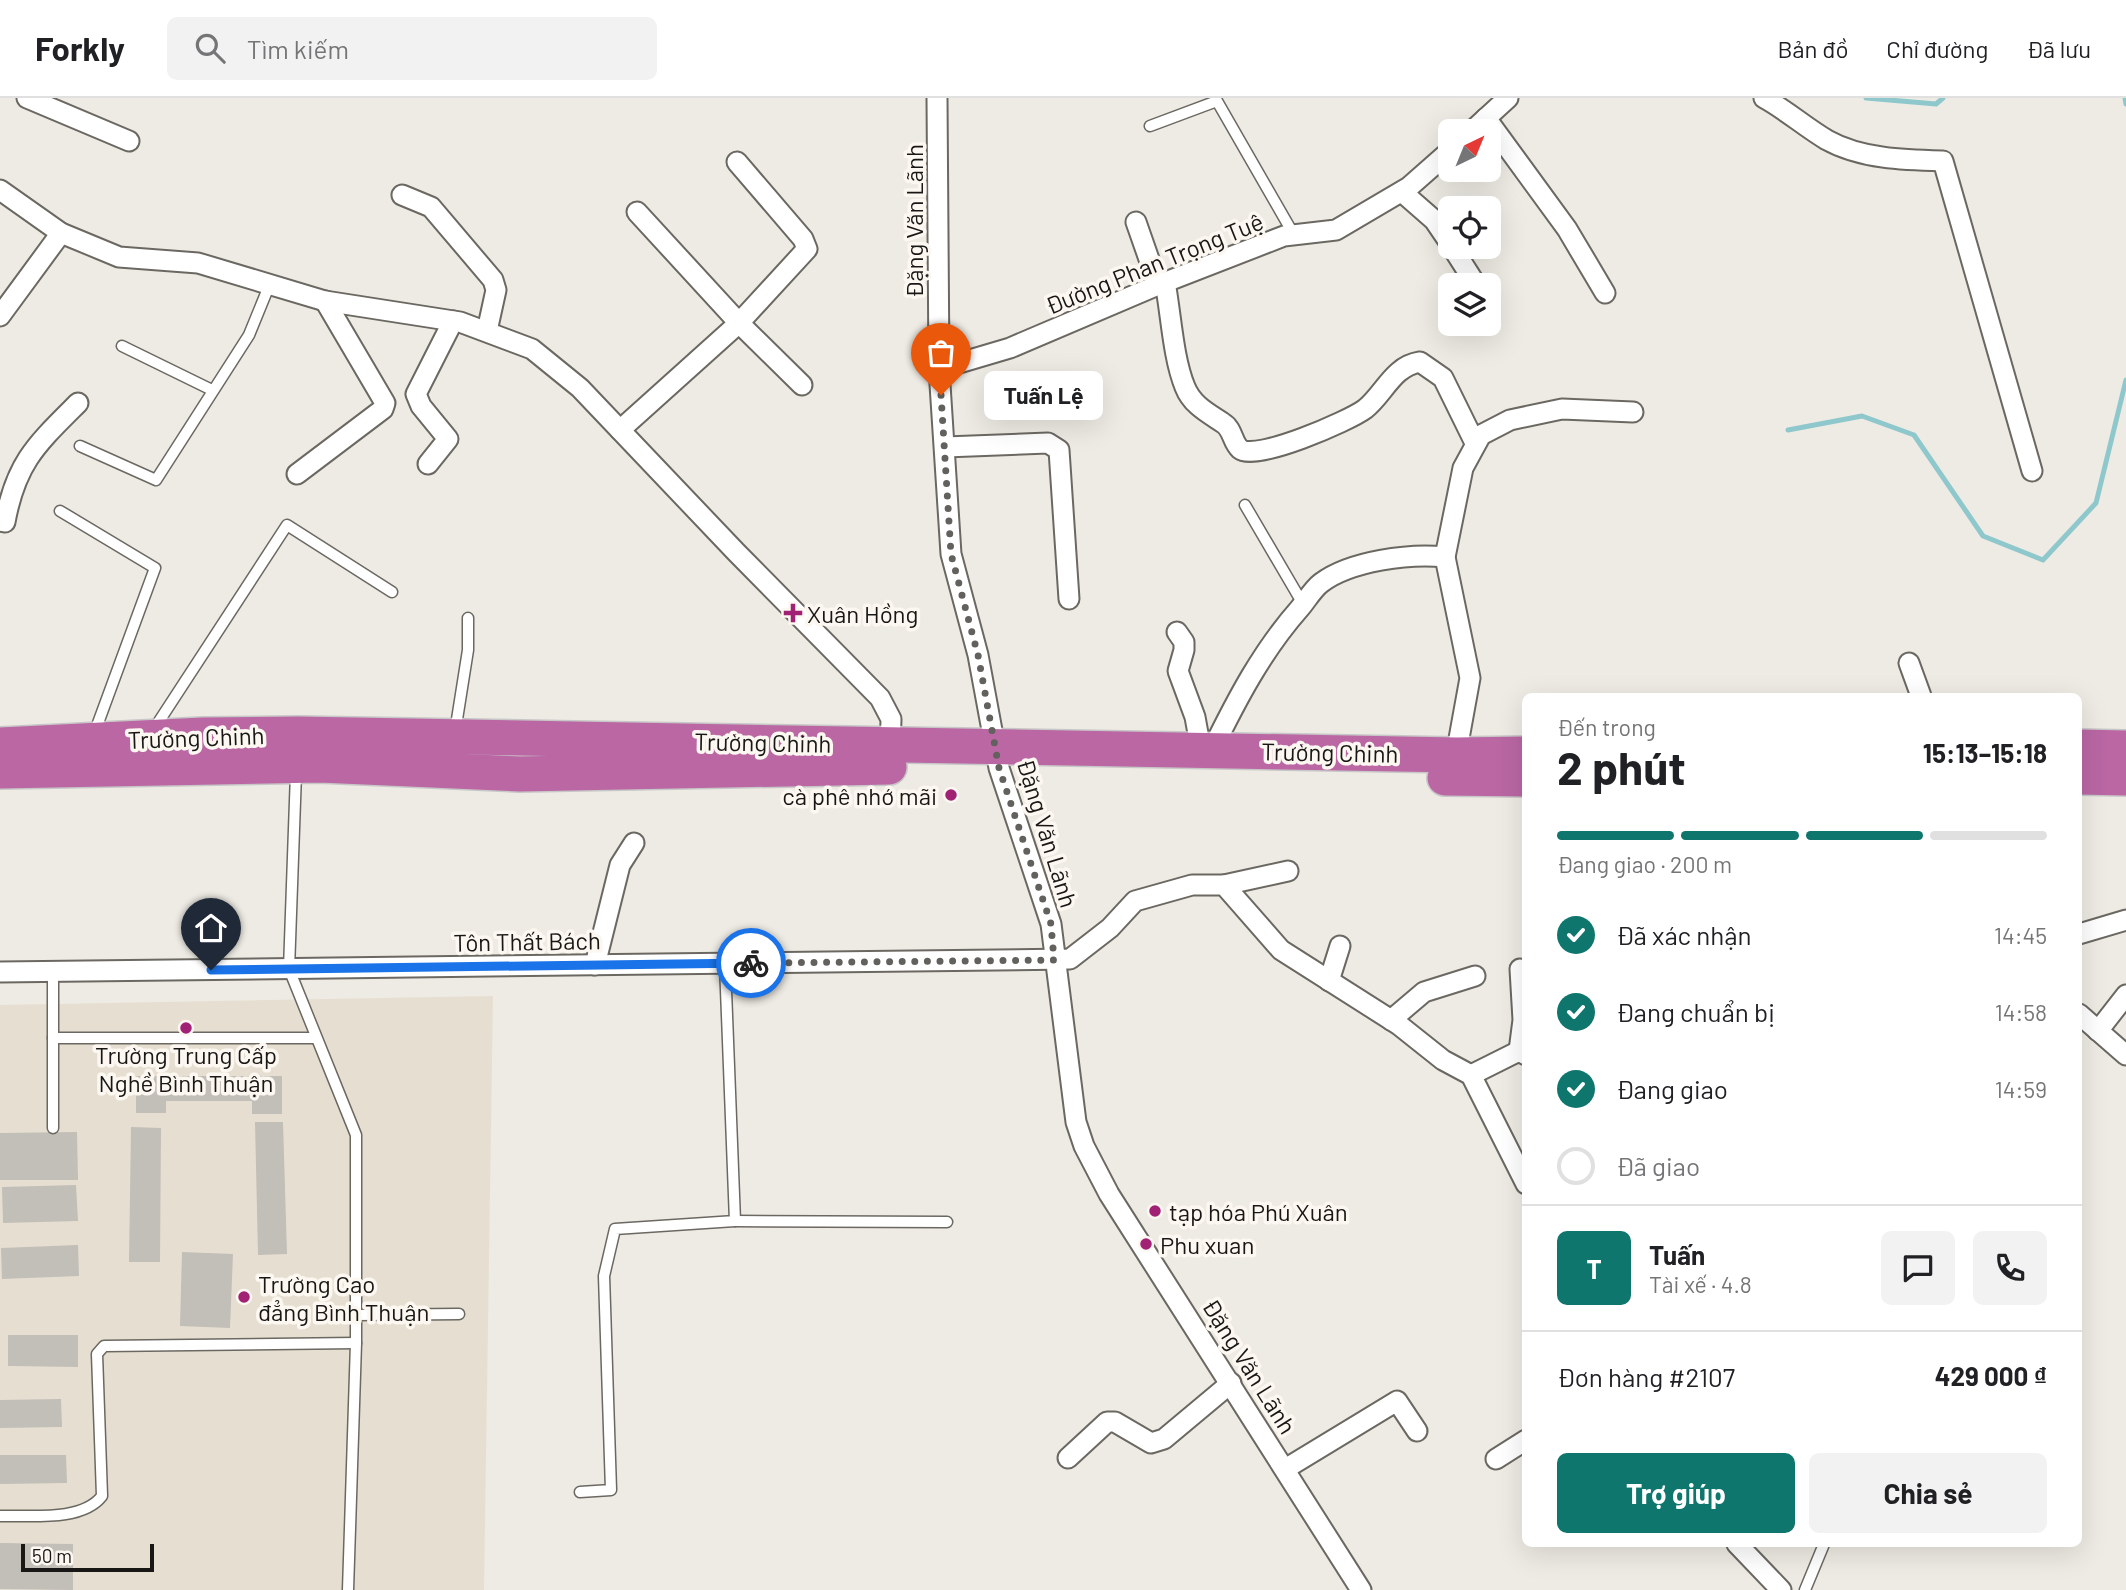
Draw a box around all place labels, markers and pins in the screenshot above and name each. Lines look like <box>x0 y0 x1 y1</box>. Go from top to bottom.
pin <box>911 323 971 395</box>
callout: Tuấn Lệ <box>983 370 1102 420</box>
place label: Xuân Hồng <box>807 599 918 628</box>
marker: Xuân Hồng <box>785 605 801 621</box>
place label: cà phê nhớ mãi <box>782 781 937 810</box>
marker: cà phê nhớ mãi <box>943 787 959 803</box>
pin <box>181 898 241 970</box>
marker: Trường Trung Cấp Nghề Bình Thuận <box>178 1020 194 1036</box>
place label: Trường Trung Cấp Nghề Bình Thuận <box>95 1040 277 1097</box>
place label: tạp hóa Phú Xuân <box>1169 1197 1348 1226</box>
marker: tạp hóa Phú Xuân <box>1147 1203 1163 1219</box>
place label: Phu xuan <box>1160 1230 1254 1259</box>
marker: Phu xuan <box>1138 1236 1154 1252</box>
place label: Trường Cao đẳng Bình Thuận <box>258 1269 429 1326</box>
marker: Trường Cao đẳng Bình Thuận <box>236 1289 252 1305</box>

